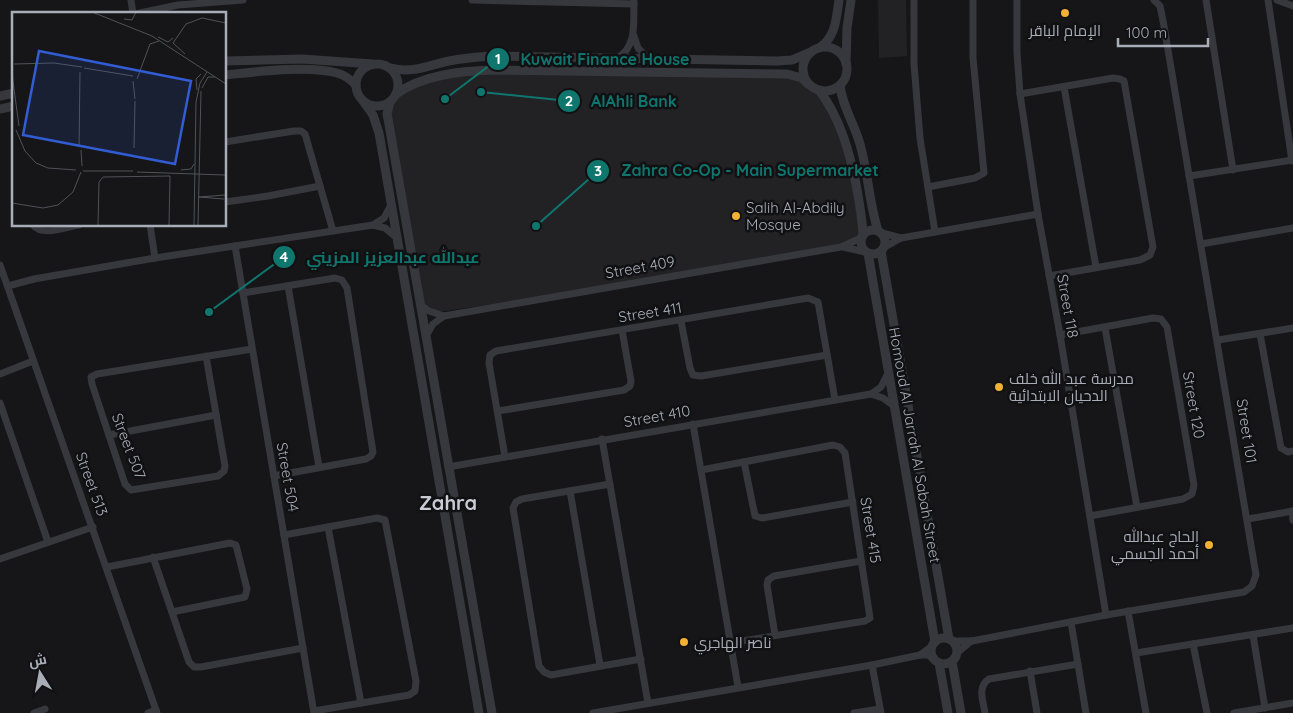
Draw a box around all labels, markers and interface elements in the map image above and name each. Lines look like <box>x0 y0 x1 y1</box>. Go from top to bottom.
marker: الإمام الباقر <box>1059 7 1071 19</box>
inset map <box>12 12 226 226</box>
scale bar <box>1118 15 1208 47</box>
place label: الإمام الباقر <box>1028 21 1101 41</box>
text: 100 m <box>1126 23 1167 42</box>
callout: Kuwait Finance House <box>486 44 700 75</box>
text: 1 <box>495 49 501 68</box>
text: Kuwait Finance House <box>520 49 690 69</box>
callout: AlAhli Bank <box>556 86 687 117</box>
text: 2 <box>565 91 573 110</box>
text: AlAhli Bank <box>591 91 677 111</box>
callout: Zahra Co-Op - Main Supermarket <box>586 155 888 186</box>
text: Zahra Co-Op - Main Supermarket <box>621 160 879 180</box>
text: 3 <box>594 161 602 180</box>
place label: Salih Al-Abdily Mosque <box>746 198 845 234</box>
marker: Salih Al-Abdily Mosque <box>730 210 742 222</box>
callout: عبدالله عبدالعزيز المزيني <box>271 242 489 273</box>
text: عبدالله عبدالعزيز المزيني <box>307 246 480 270</box>
text: 4 <box>280 247 289 266</box>
street label: Street 409 <box>604 252 676 282</box>
street label: Street 118 <box>1053 273 1083 339</box>
street label: Street 411 <box>617 298 683 326</box>
street label: Homoud Al Jarrah Al Sabah Street <box>885 326 945 564</box>
place label: مدرسة عبد الله خلف الدحيان الابتدائية <box>1009 369 1134 406</box>
street label: Street 120 <box>1179 370 1209 440</box>
marker: مدرسة عبد الله خلف الدحيان الابتدائية <box>993 381 1005 393</box>
street label: Street 101 <box>1233 397 1261 465</box>
street label: Street 410 <box>622 401 692 431</box>
street label: Street 507 <box>108 410 150 482</box>
street label: Street 504 <box>273 441 303 513</box>
street label: Street 513 <box>72 449 112 519</box>
district label: Zahra <box>419 490 477 515</box>
street label: Street 415 <box>856 496 886 564</box>
place label: الحاج عبدالله أحمد الجسمي <box>1111 527 1199 566</box>
marker: الحاج عبدالله أحمد الجسمي <box>1203 539 1215 551</box>
place label: ناصر الهاجري <box>694 633 772 655</box>
marker: ناصر الهاجري <box>678 636 690 648</box>
north arrow <box>15 648 65 698</box>
text: ش <box>27 650 48 671</box>

